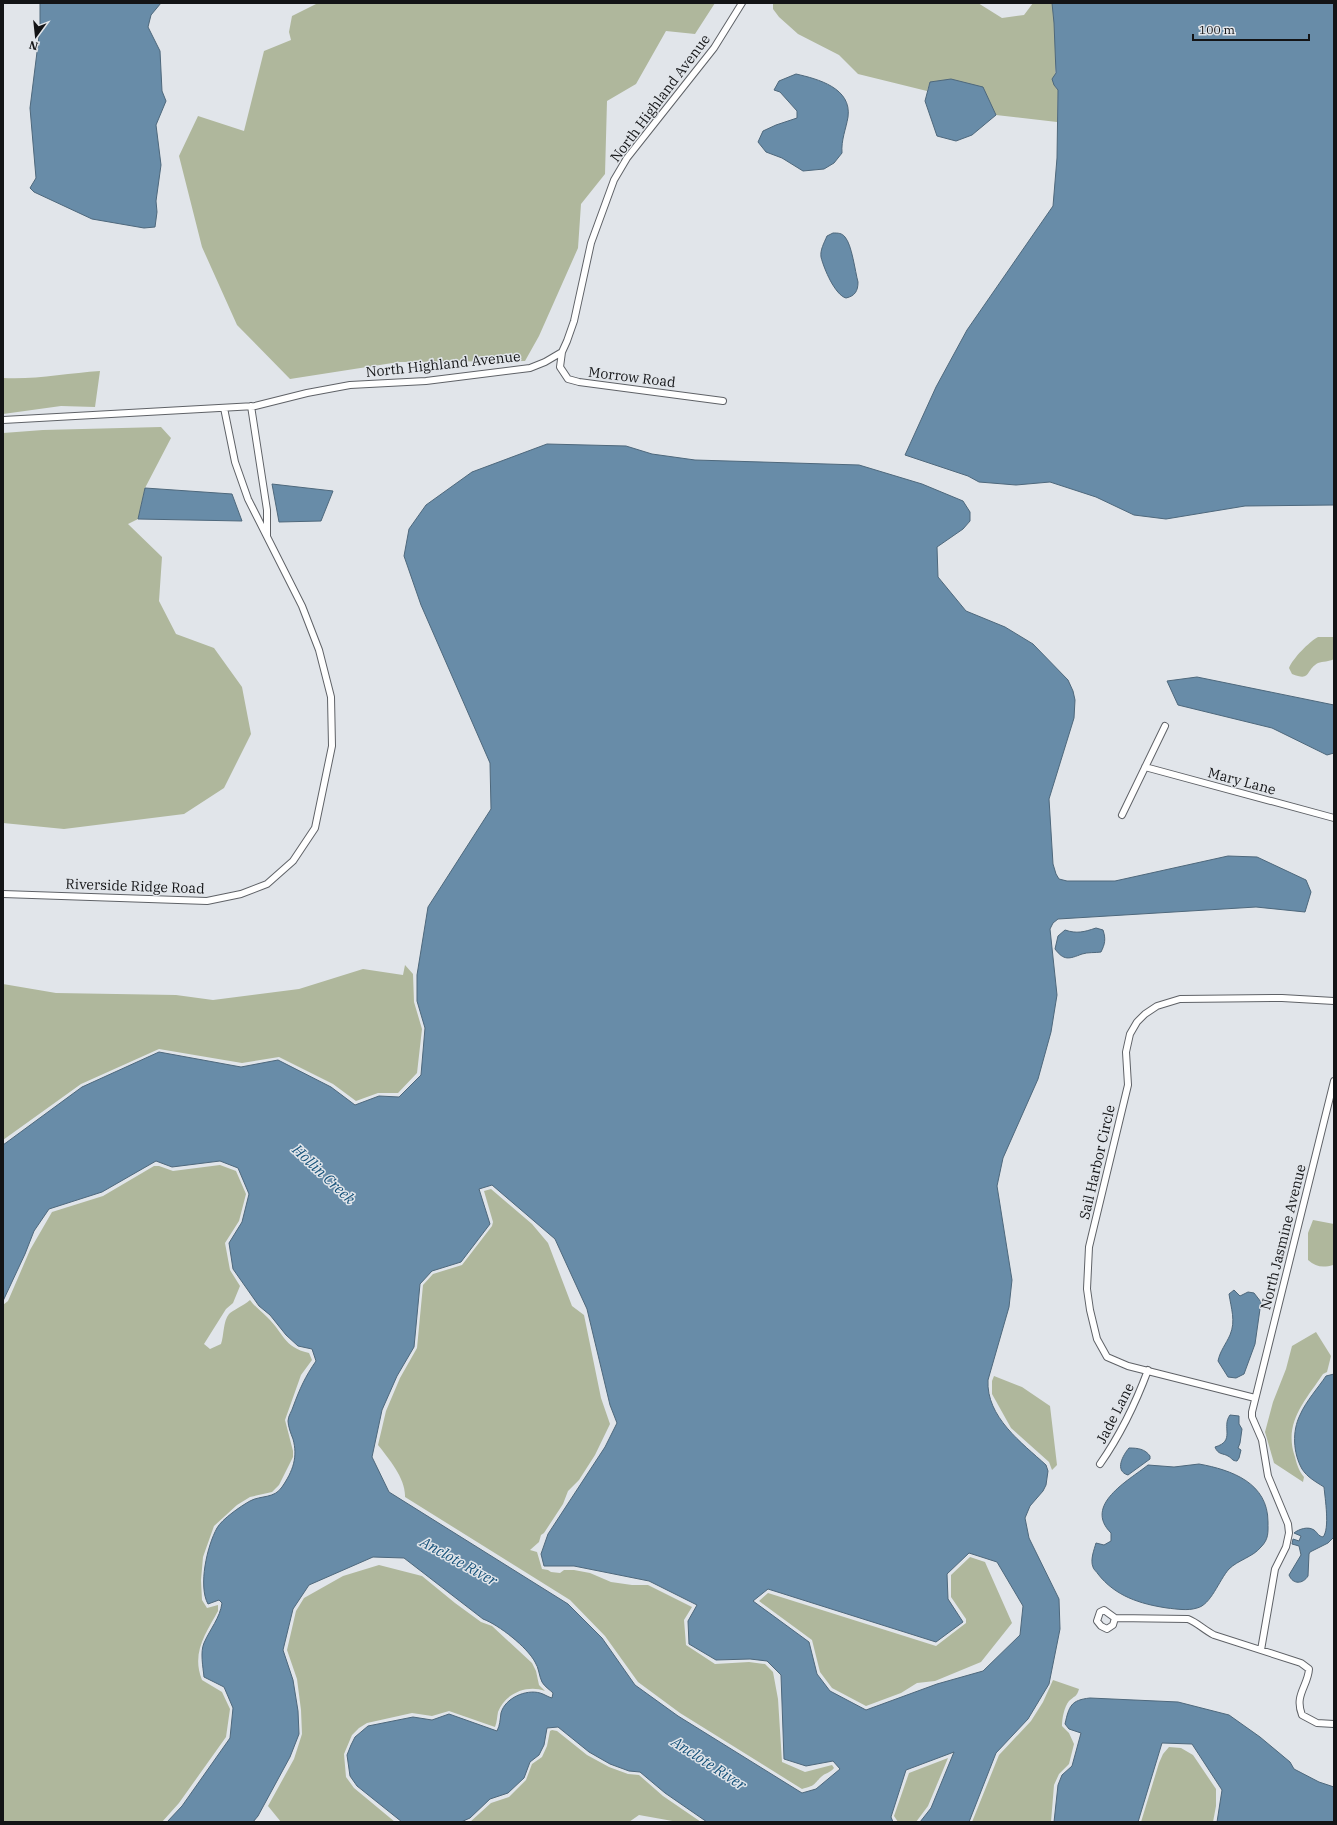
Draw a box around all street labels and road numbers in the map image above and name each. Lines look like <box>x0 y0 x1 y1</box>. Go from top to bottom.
street label: North Highland Avenue <box>606 30 714 166</box>
street label: North Highland Avenue <box>365 347 521 381</box>
street label: Morrow Road <box>587 363 677 391</box>
street label: Mary Lane <box>1206 763 1278 799</box>
street label: Riverside Ridge Road <box>65 875 205 897</box>
street label: Sail Harbor Circle <box>1075 1103 1119 1221</box>
street label: North Jasmine Avenue <box>1256 1162 1310 1312</box>
street label: Jade Lane <box>1092 1380 1138 1446</box>

